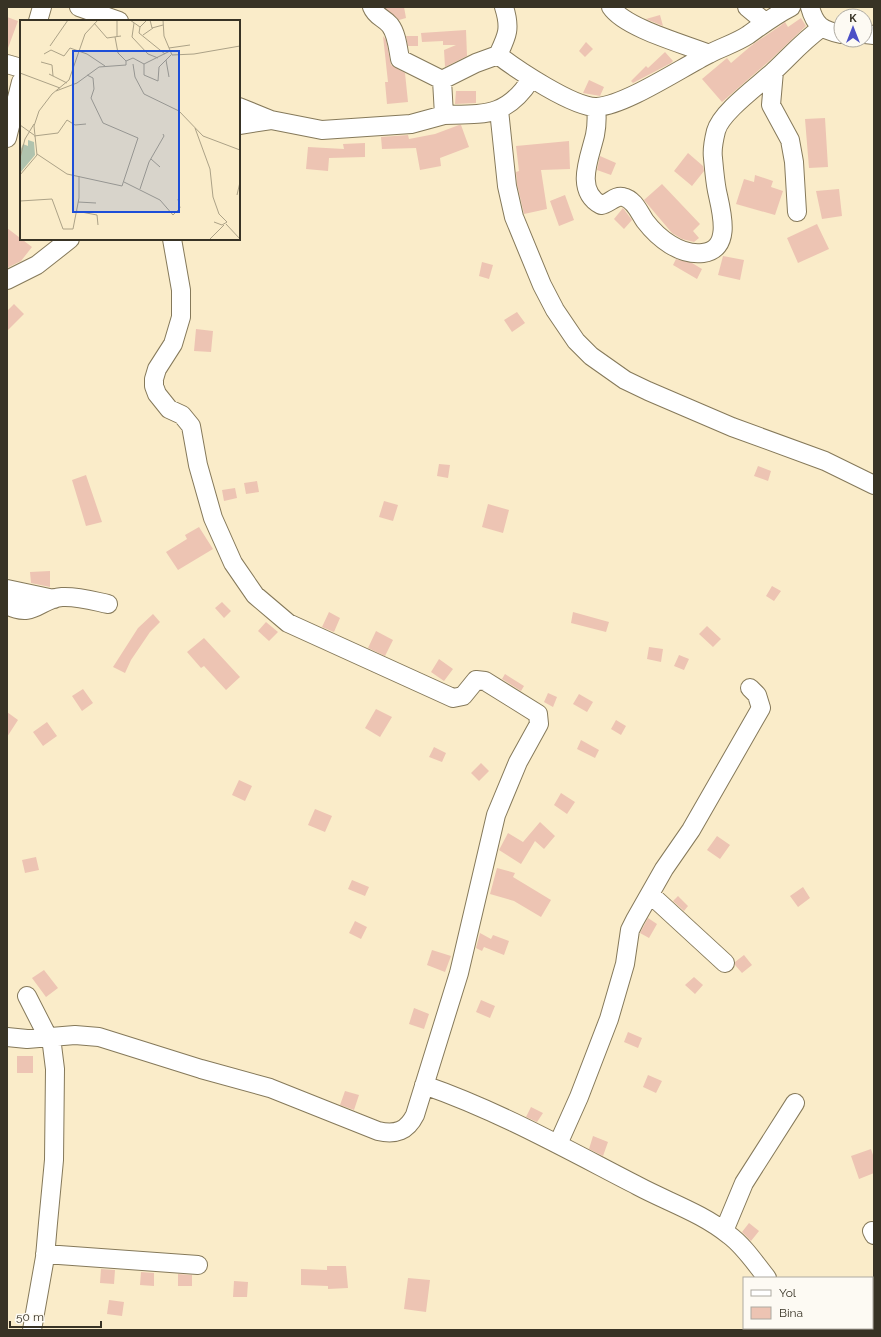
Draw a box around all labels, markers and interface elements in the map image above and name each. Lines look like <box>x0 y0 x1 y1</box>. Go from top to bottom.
north arrow <box>833 8 873 48</box>
text: K <box>849 12 857 25</box>
inset map <box>20 20 240 240</box>
legend <box>743 1277 873 1329</box>
text: Yol <box>779 1286 797 1300</box>
scale bar <box>10 1303 101 1329</box>
text: Bina <box>779 1306 803 1320</box>
text: 50 m <box>16 1310 44 1324</box>

